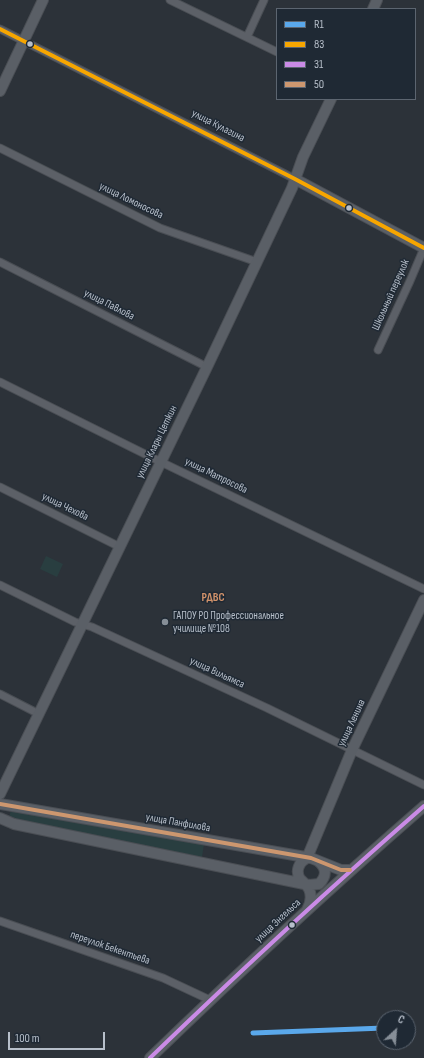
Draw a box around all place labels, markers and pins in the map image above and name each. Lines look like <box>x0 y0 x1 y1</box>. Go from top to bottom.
unlabelled marker <box>25 39 35 49</box>
unlabelled marker <box>344 203 354 213</box>
place label: ГАПОУ РО Профессиональное училище №108 <box>173 609 284 635</box>
marker: ГАПОУ РО Профессиональное училище №108 <box>160 617 170 627</box>
unlabelled marker <box>287 920 297 930</box>

